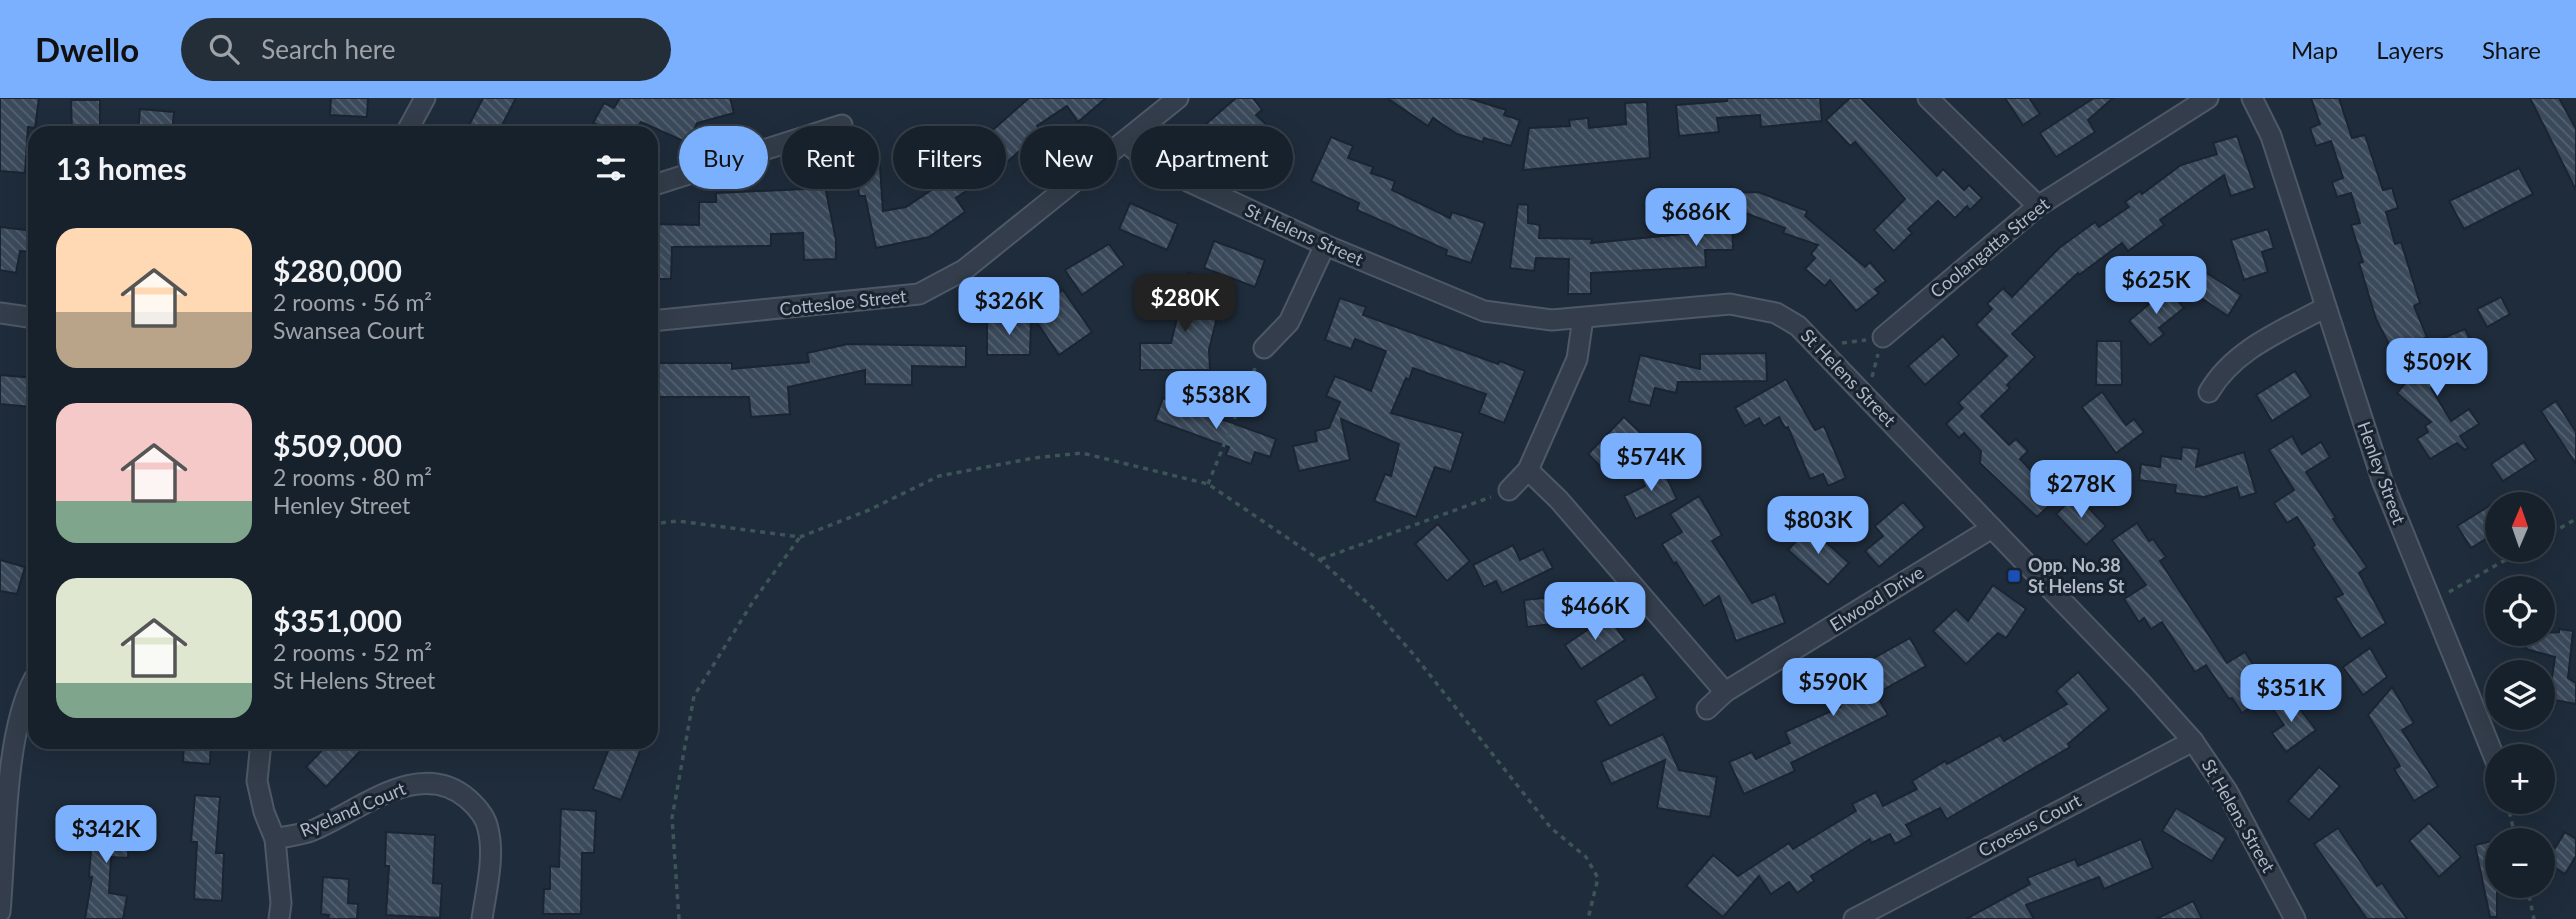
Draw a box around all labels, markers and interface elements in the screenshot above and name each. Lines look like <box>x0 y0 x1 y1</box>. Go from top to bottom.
search box <box>181 18 671 81</box>
text: Dwello <box>35 29 139 69</box>
icon: search <box>205 30 243 68</box>
text: Search here <box>261 33 395 65</box>
text: Map <box>2291 35 2338 64</box>
text: Layers <box>2376 35 2444 64</box>
text: Share <box>2482 35 2541 64</box>
chip: Buy <box>679 126 768 189</box>
chip: Rent <box>782 126 879 189</box>
chip: Filters <box>893 126 1006 189</box>
chip: New <box>1020 126 1117 189</box>
chip: Apartment <box>1131 126 1293 189</box>
icon: filters <box>592 149 630 187</box>
text: 13 homes <box>56 150 187 186</box>
pin: $686K <box>1647 188 1745 248</box>
street label: Coolangatta Street <box>1925 192 2054 302</box>
text: $686K <box>1661 197 1731 225</box>
street label: St Helens Street <box>1242 198 1367 270</box>
text: $280,000 <box>273 252 402 288</box>
icon: home <box>112 256 196 340</box>
pin: $625K <box>2107 256 2205 316</box>
text: $625K <box>2121 265 2191 293</box>
pin: $280K <box>1136 274 1234 334</box>
pin: $326K <box>960 278 1058 337</box>
text: $280K <box>1150 283 1220 311</box>
street label: Cottesloe Street <box>778 284 908 320</box>
text: $326K <box>974 286 1044 314</box>
text: 2 rooms · 56 m² <box>273 288 432 316</box>
text: Swansea Court <box>273 316 424 344</box>
street label: St Helens Street <box>1797 324 1901 431</box>
pin: $509K <box>2388 338 2486 398</box>
text: $509K <box>2402 347 2472 375</box>
pin: $538K <box>1167 372 1265 431</box>
text: $538K <box>1181 380 1251 408</box>
street label: Henley Street <box>2353 418 2411 527</box>
text: $509,000 <box>273 427 402 463</box>
icon: home <box>112 431 196 515</box>
pin: $574K <box>1602 434 1700 493</box>
text: $574K <box>1616 442 1686 470</box>
pin: $278K <box>2032 460 2130 520</box>
text: 2 rooms · 80 m² <box>273 463 432 491</box>
text: $278K <box>2046 469 2116 497</box>
text: Henley Street <box>273 491 410 519</box>
north arrow <box>2485 492 2555 562</box>
map controls <box>2485 492 2555 898</box>
pin: $803K <box>1769 496 1867 556</box>
text: $803K <box>1783 505 1853 533</box>
place label: Opp. No.38 St Helens St <box>2028 554 2125 597</box>
street label: Elwood Drive <box>1825 561 1927 636</box>
marker: Opp. No.38 St Helens St <box>2006 568 2022 584</box>
button: locate <box>2485 576 2555 646</box>
pin: $466K <box>1546 582 1644 642</box>
text: $466K <box>1560 591 1630 619</box>
text: $351,000 <box>273 602 402 638</box>
icon: home <box>112 606 196 690</box>
text: 2 rooms · 52 m² <box>273 638 432 666</box>
pin: $590K <box>1784 658 1882 718</box>
button: layers <box>2485 660 2555 730</box>
pin: $351K <box>2242 664 2340 724</box>
text: St Helens Street <box>273 666 435 694</box>
text: $590K <box>1798 667 1868 695</box>
text: $351K <box>2256 673 2326 701</box>
button: + <box>2485 744 2555 814</box>
street label: St Helens Street <box>2198 755 2280 876</box>
street label: Ryeland Court <box>297 777 409 841</box>
street label: Croesus Court <box>1974 789 2085 861</box>
pin: $342K <box>57 806 155 865</box>
text: $342K <box>71 814 141 842</box>
button: − <box>2485 828 2555 898</box>

